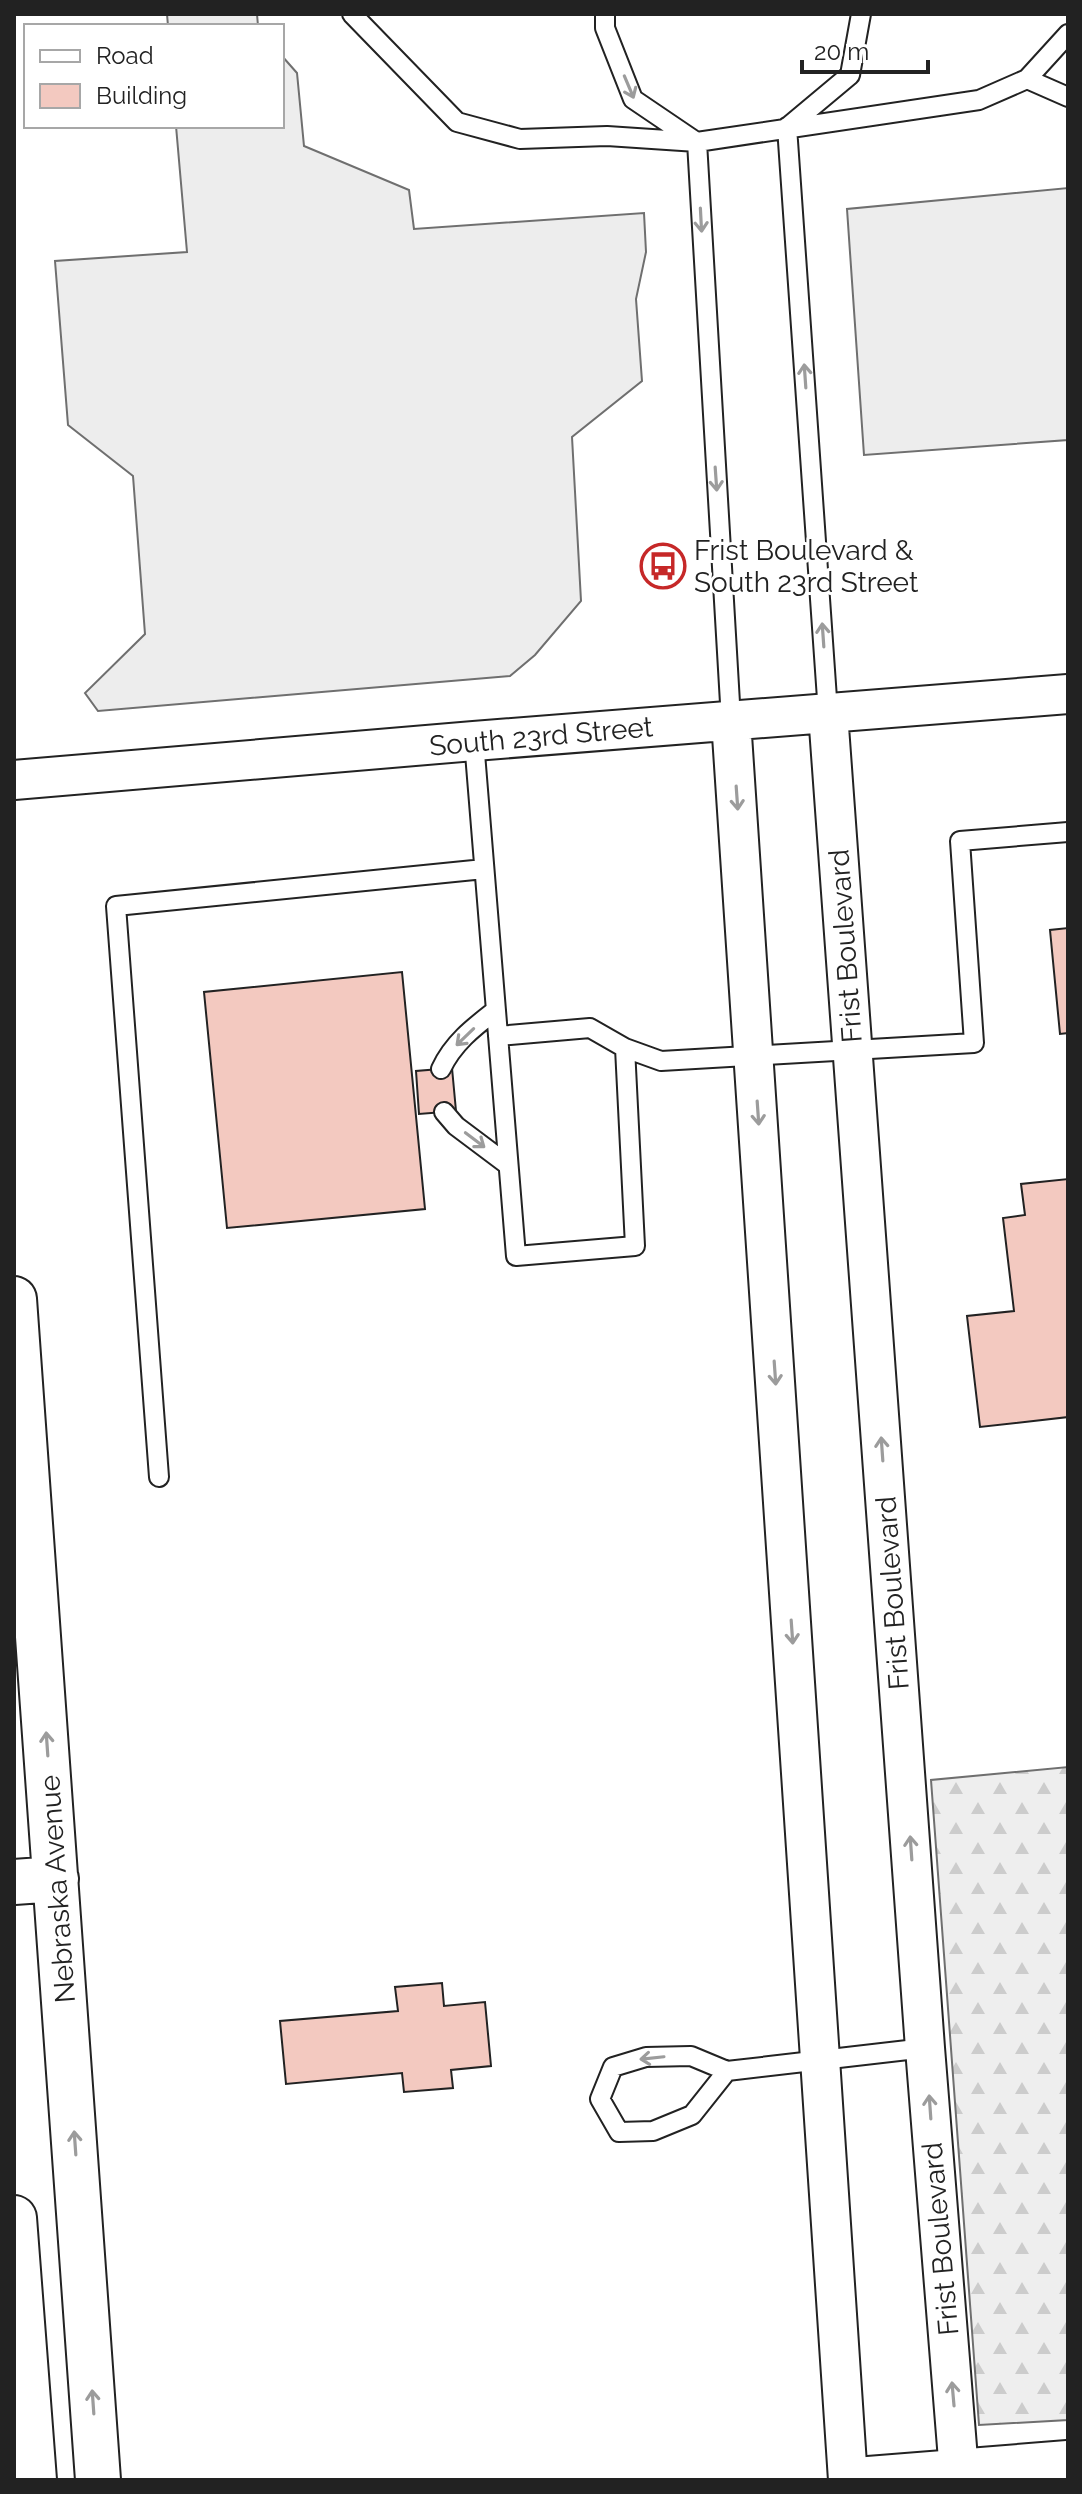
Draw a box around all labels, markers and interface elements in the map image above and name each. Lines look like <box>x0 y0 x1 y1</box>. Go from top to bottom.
legend <box>24 24 284 128</box>
scale bar <box>802 24 928 74</box>
text: 20 m <box>814 37 869 66</box>
text: Road <box>96 41 154 70</box>
one-way arrow <box>623 75 638 99</box>
text: Building <box>96 81 187 110</box>
one-way arrow <box>694 206 709 233</box>
one-way arrow <box>797 363 812 389</box>
one-way arrow <box>709 465 724 492</box>
place label: Frist Boulevard & South 23rd Street <box>694 534 919 599</box>
bus stop icon: Frist Boulevard & South 23rd Street <box>639 542 687 590</box>
one-way arrow <box>815 622 830 649</box>
street label: South 23rd Street <box>428 710 655 763</box>
one-way arrow <box>730 784 745 811</box>
street label: Frist Boulevard <box>822 848 869 1044</box>
one-way arrow <box>455 1027 475 1046</box>
one-way arrow <box>751 1100 766 1126</box>
one-way arrow <box>464 1132 485 1149</box>
one-way arrow <box>768 1359 783 1386</box>
one-way arrow <box>874 1436 889 1463</box>
street label: Frist Boulevard <box>869 1495 916 1691</box>
one-way arrow <box>785 1618 800 1645</box>
one-way arrow <box>39 1731 54 1758</box>
street label: Nebraska Avenue <box>33 1774 82 2004</box>
one-way arrow <box>903 1835 918 1862</box>
one-way arrow <box>639 2051 666 2066</box>
one-way arrow <box>922 2094 937 2121</box>
one-way arrow <box>67 2130 82 2157</box>
street label: Frist Boulevard <box>916 2141 965 2337</box>
one-way arrow <box>945 2381 960 2408</box>
one-way arrow <box>85 2389 100 2416</box>

